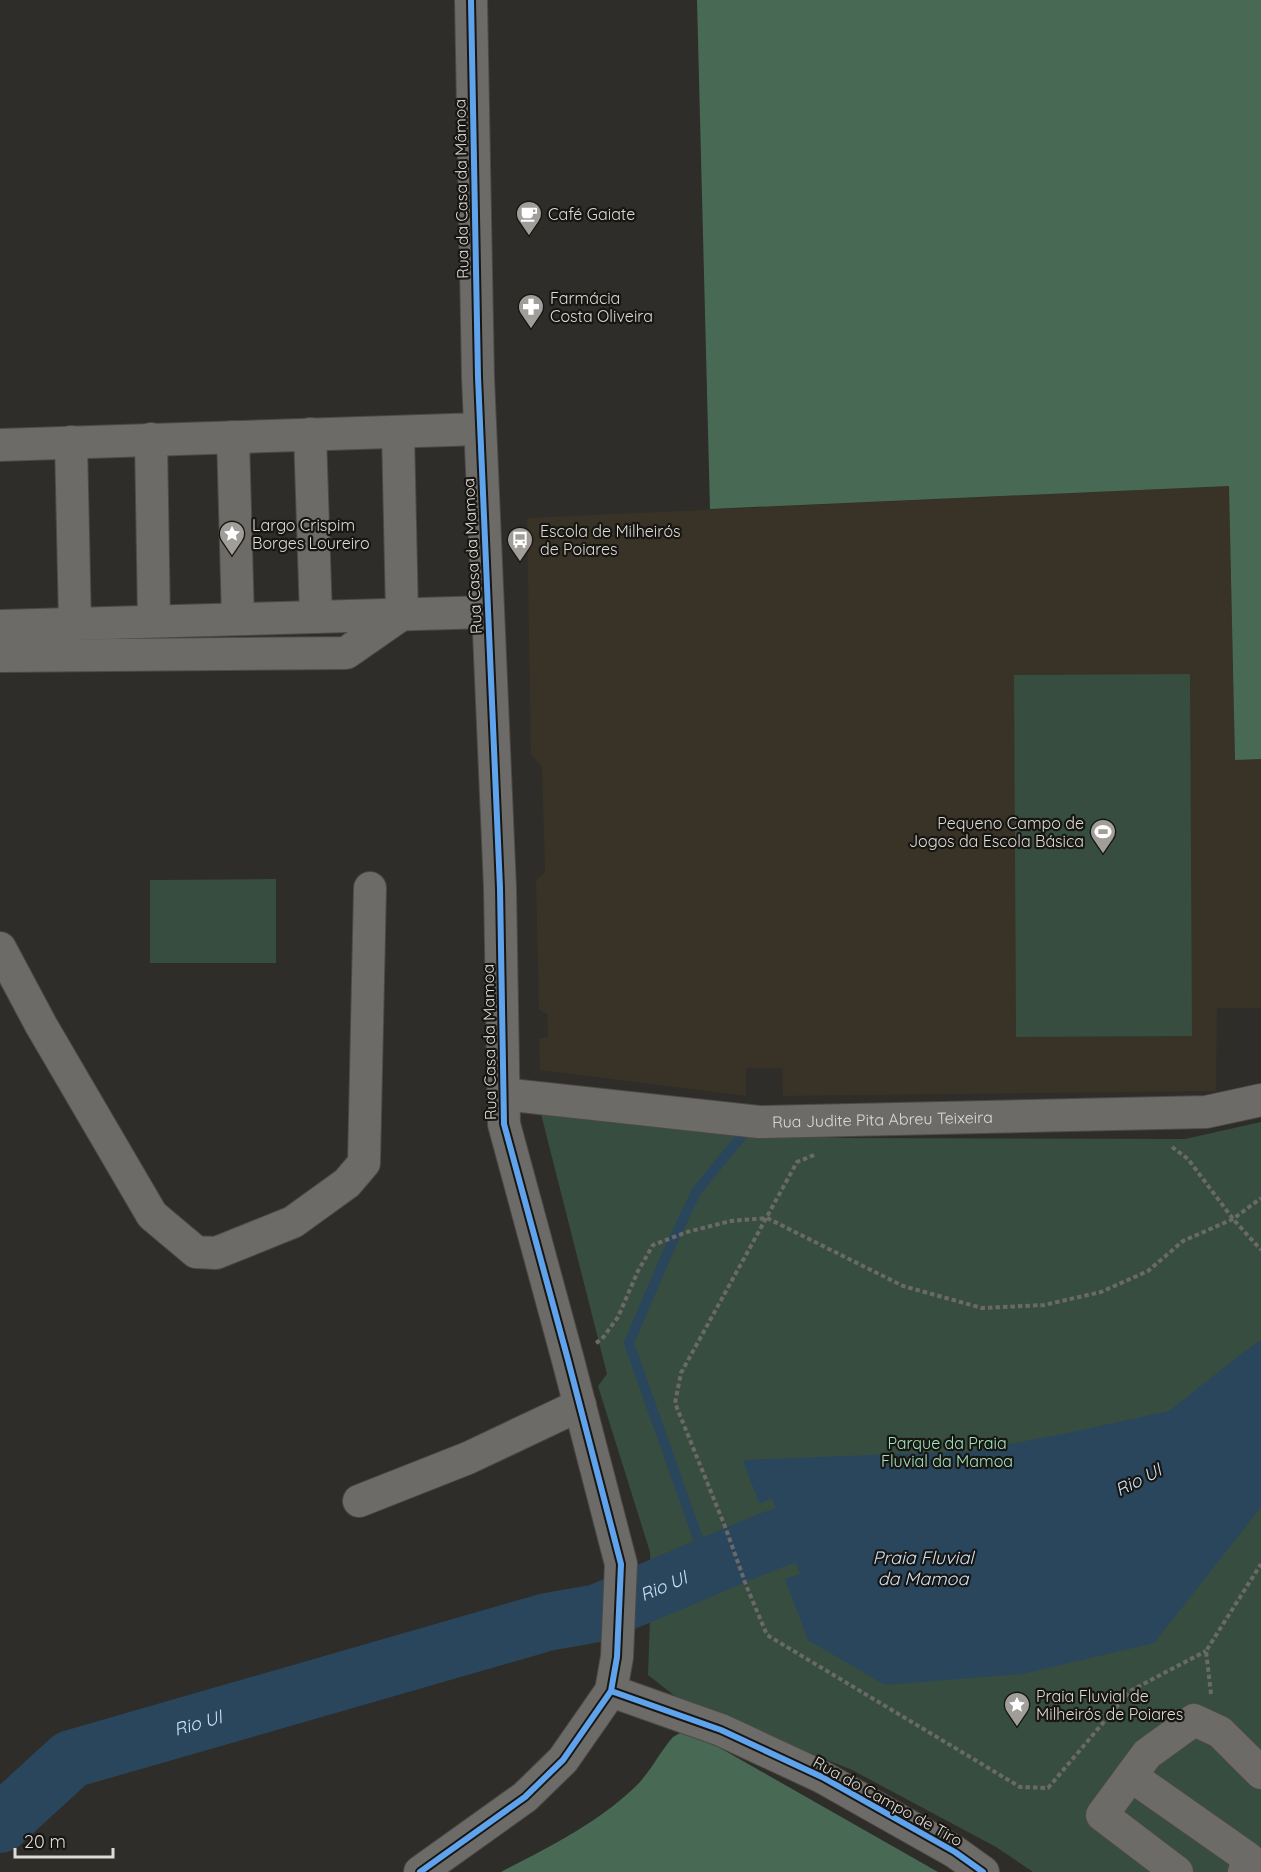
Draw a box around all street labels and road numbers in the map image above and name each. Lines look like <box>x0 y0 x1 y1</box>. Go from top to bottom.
street label: Rua da Casa da Mâmoa <box>449 99 473 279</box>
street label: Rua Casa da Mamoa <box>458 477 486 635</box>
street label: Rua Casa da Mamoa <box>478 964 500 1120</box>
street label: Rua Judite Pita Abreu Teixeira <box>772 1107 993 1132</box>
street label: Rua do Campo de Tiro <box>810 1752 966 1850</box>

